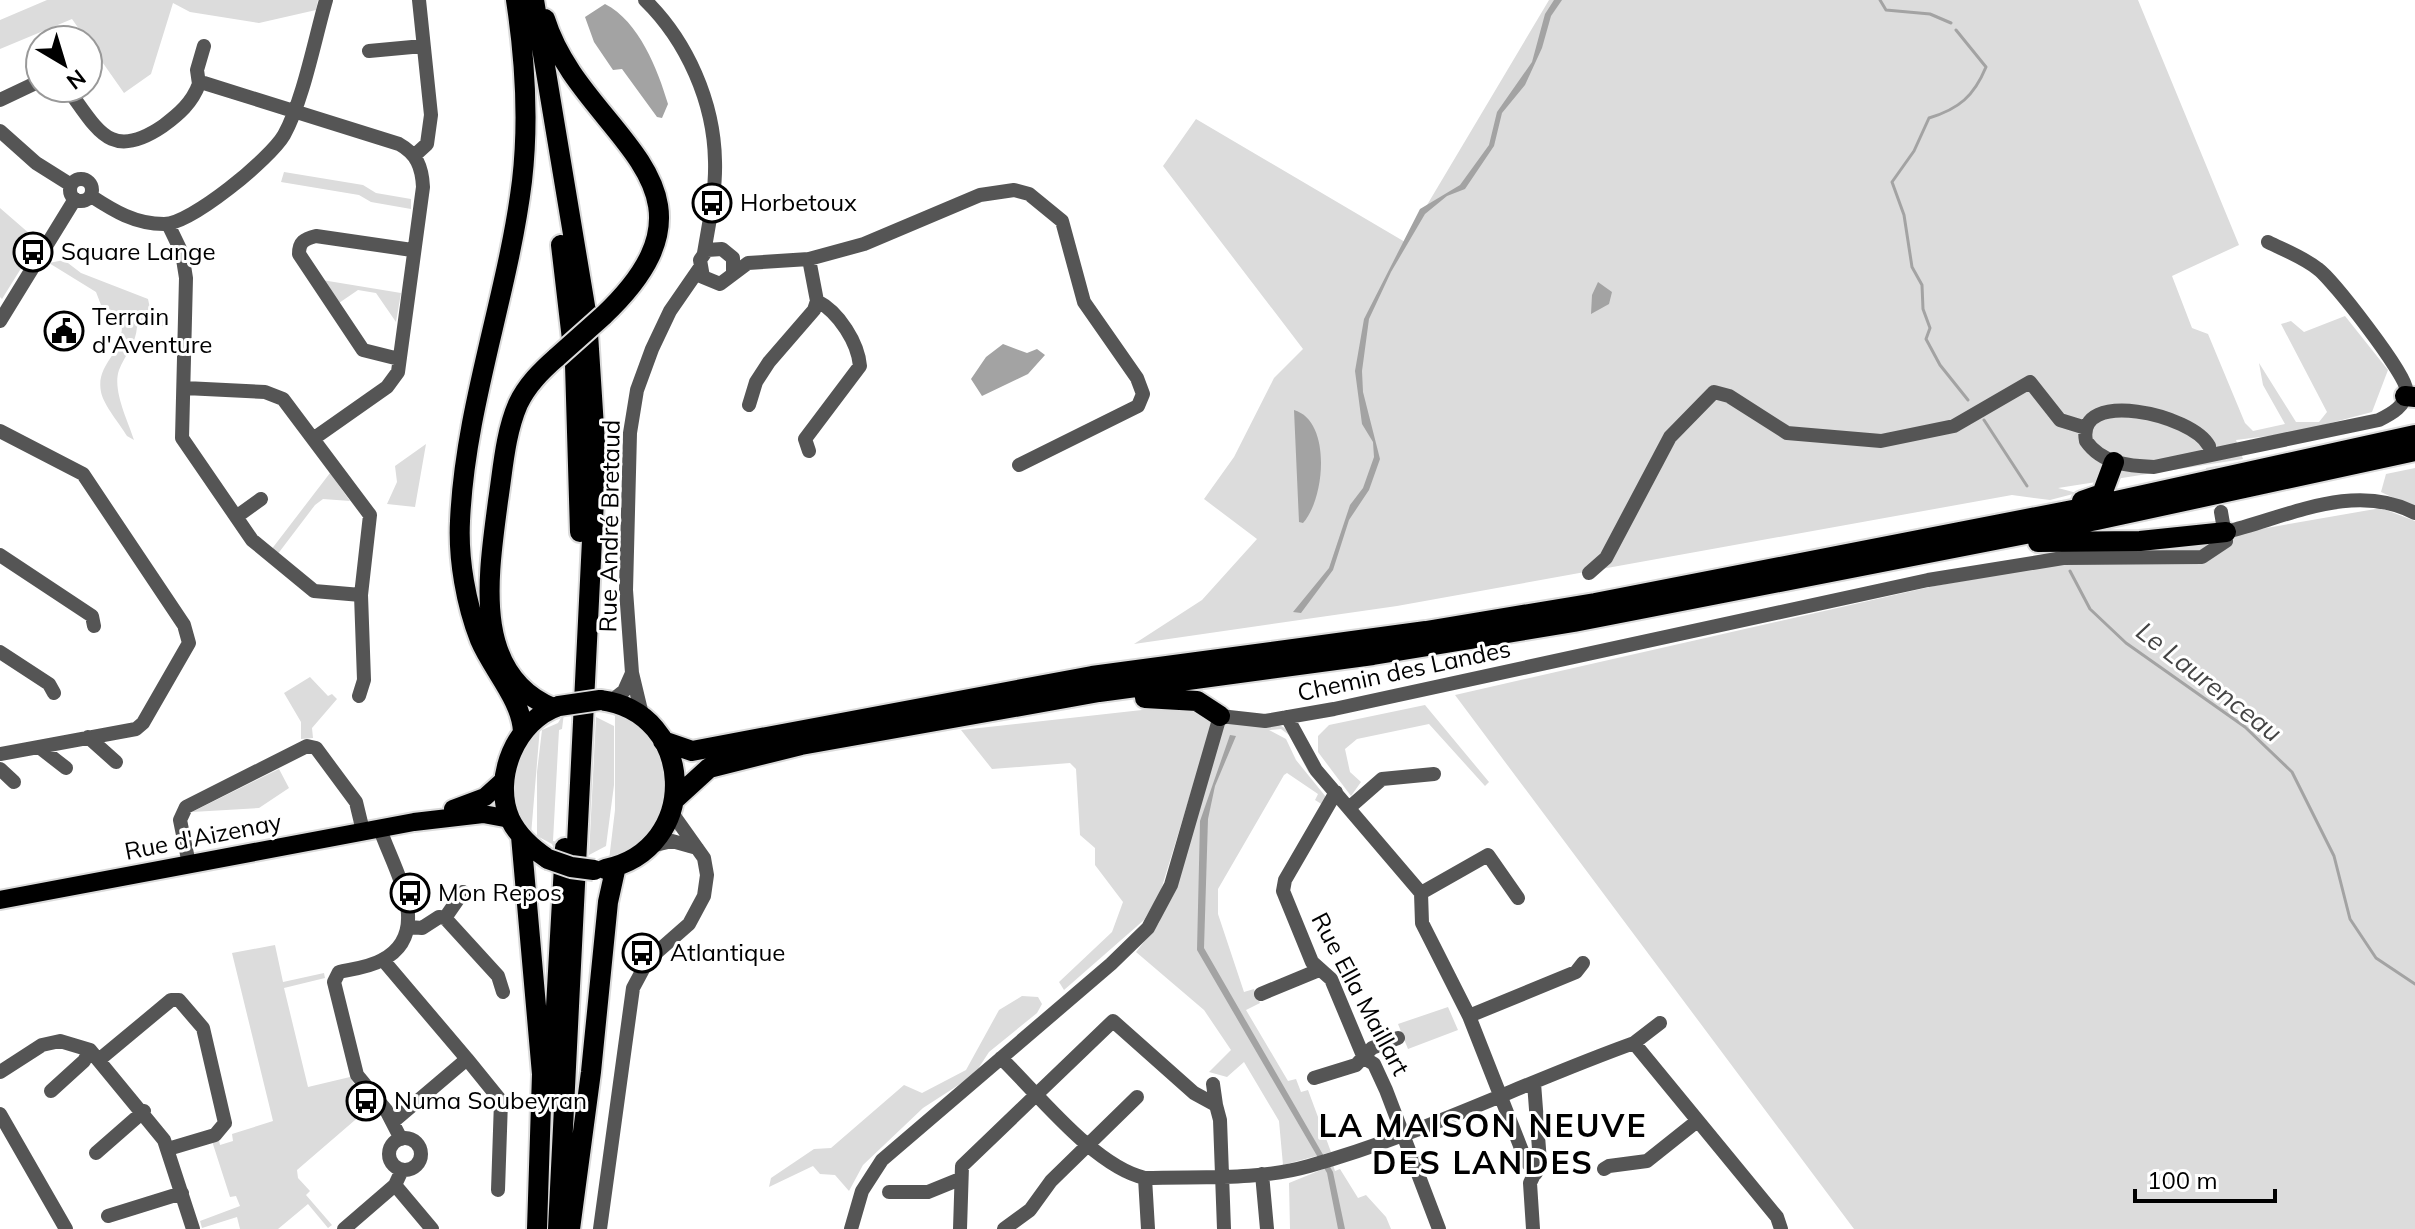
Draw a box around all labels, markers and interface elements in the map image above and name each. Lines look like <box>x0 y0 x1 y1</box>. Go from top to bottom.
north arrow <box>24 24 104 104</box>
text: N <box>61 64 91 96</box>
bus stop icon: Horbetoux <box>691 182 733 224</box>
place label: Horbetoux <box>740 187 857 217</box>
bus stop icon: Square Lange <box>12 231 54 273</box>
place label: Square Lange <box>61 236 216 266</box>
place label: Terrain d'Aventure <box>92 301 212 359</box>
public building icon: Terrain d'Aventure <box>43 310 85 352</box>
street label: Rue André Bretaud <box>592 419 626 633</box>
water label: Le Laurenceau <box>2130 615 2289 749</box>
street label: Chemin des Landes <box>1294 633 1513 707</box>
street label: Rue d'Aizenay <box>122 806 284 866</box>
bus stop icon: Mon Repos <box>389 872 431 914</box>
place label: Mon Repos <box>438 877 562 907</box>
street label: Rue Ella Maillart <box>1305 907 1416 1080</box>
bus stop icon: Atlantique <box>621 932 663 974</box>
place label: Atlantique <box>670 937 785 967</box>
bus stop icon: Numa Soubeyran <box>345 1080 387 1122</box>
place label: Numa Soubeyran <box>394 1085 587 1115</box>
district label: LA MAISON NEUVE DES LANDES <box>1319 1105 1647 1182</box>
scale bar <box>2135 1153 2275 1203</box>
text: 100 m <box>2147 1165 2218 1195</box>

